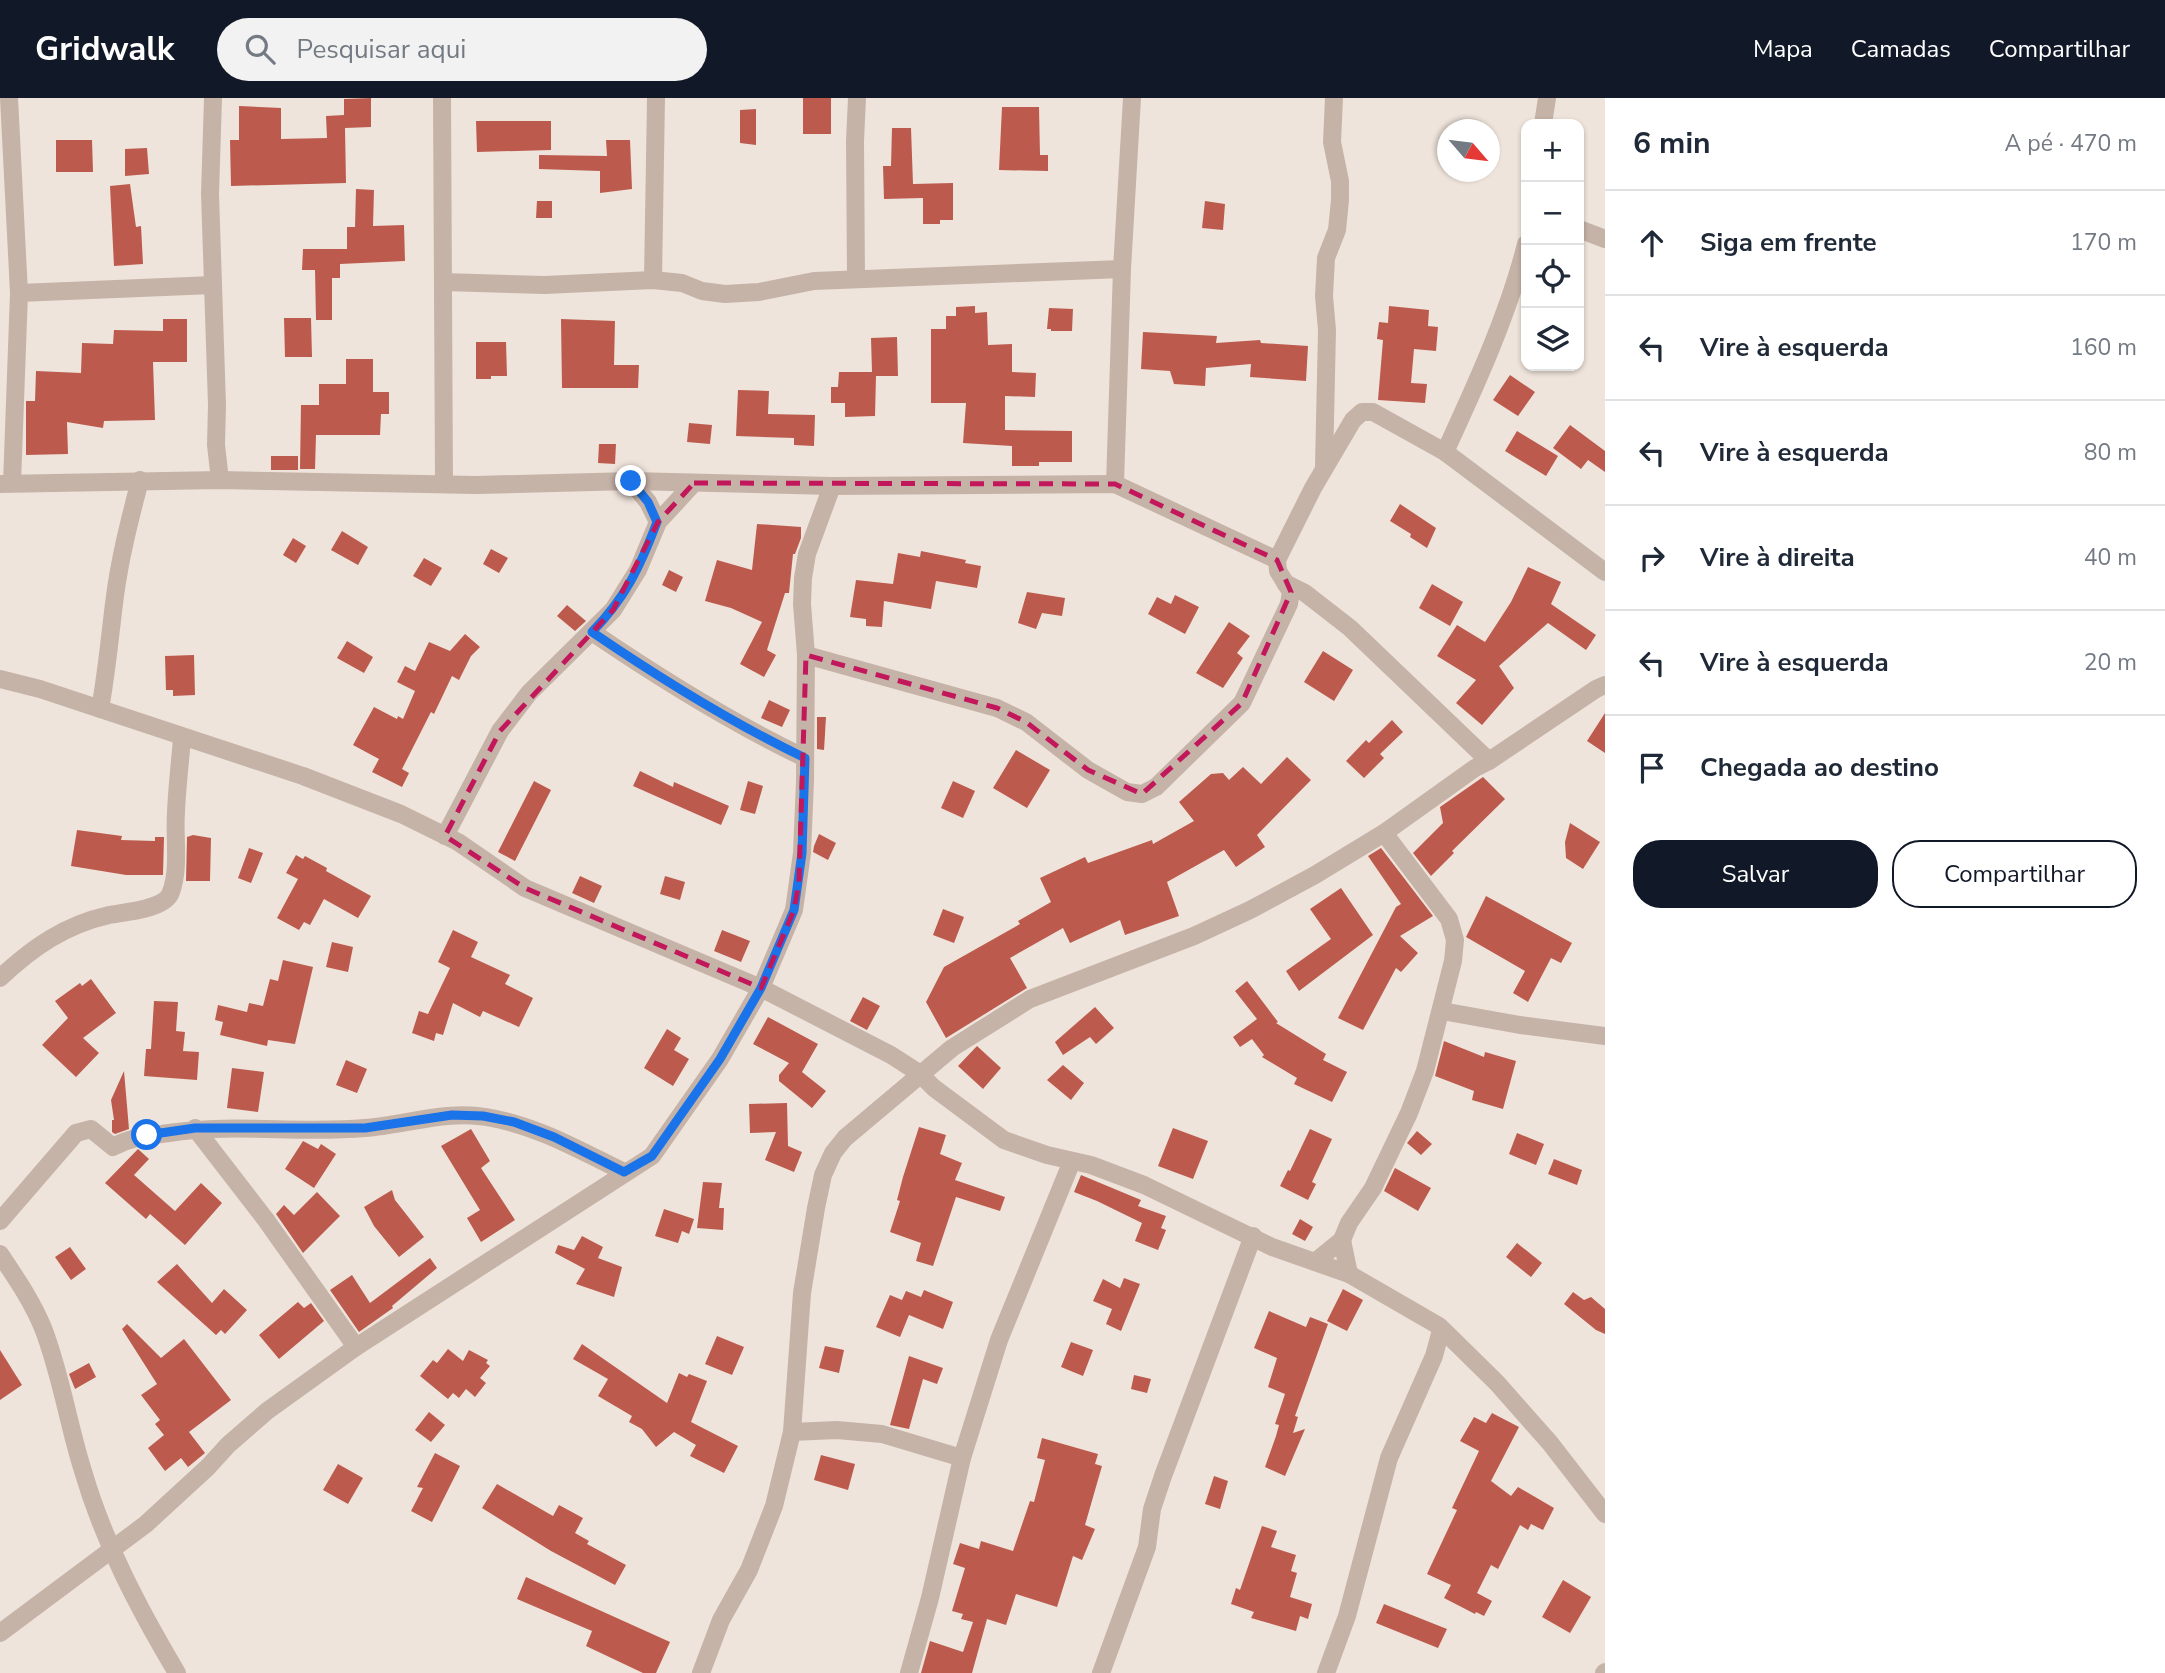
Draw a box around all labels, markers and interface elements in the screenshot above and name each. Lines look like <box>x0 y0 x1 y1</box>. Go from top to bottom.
search box <box>217 18 707 81</box>
text: Gridwalk <box>35 27 175 72</box>
icon: search <box>241 30 279 68</box>
text: Pesquisar aqui <box>297 32 466 67</box>
text: Mapa <box>1753 33 1813 65</box>
text: Camadas <box>1851 33 1951 65</box>
text: Compartilhar <box>1989 33 2130 65</box>
north arrow <box>1437 119 1500 182</box>
map controls <box>1521 119 1584 371</box>
button: + <box>1521 119 1584 182</box>
text: 6 min <box>1633 123 1711 164</box>
text: A pé · 470 m <box>2005 128 2137 159</box>
button: − <box>1521 182 1584 245</box>
icon: ahead <box>1633 224 1671 262</box>
text: Siga em frente <box>1700 225 1877 260</box>
text: 170 m <box>2070 227 2137 258</box>
button: locate <box>1521 245 1584 308</box>
button: layers <box>1521 308 1584 371</box>
icon: left <box>1633 329 1671 367</box>
text: Vire à esquerda <box>1700 330 1889 365</box>
text: 160 m <box>2070 332 2137 363</box>
icon: left <box>1633 434 1671 472</box>
text: Vire à esquerda <box>1700 435 1889 470</box>
text: 80 m <box>2084 437 2137 468</box>
route end <box>615 465 646 496</box>
icon: right <box>1633 539 1671 577</box>
text: Vire à direita <box>1700 540 1855 575</box>
text: 40 m <box>2084 542 2137 573</box>
icon: left <box>1633 644 1671 682</box>
text: Vire à esquerda <box>1700 645 1889 680</box>
text: 20 m <box>2084 647 2137 678</box>
icon: arrive <box>1633 749 1671 787</box>
text: Chegada ao destino <box>1700 750 1939 785</box>
button: Salvar <box>1633 840 1878 908</box>
button: Compartilhar <box>1892 840 2137 908</box>
route start <box>131 1119 162 1150</box>

